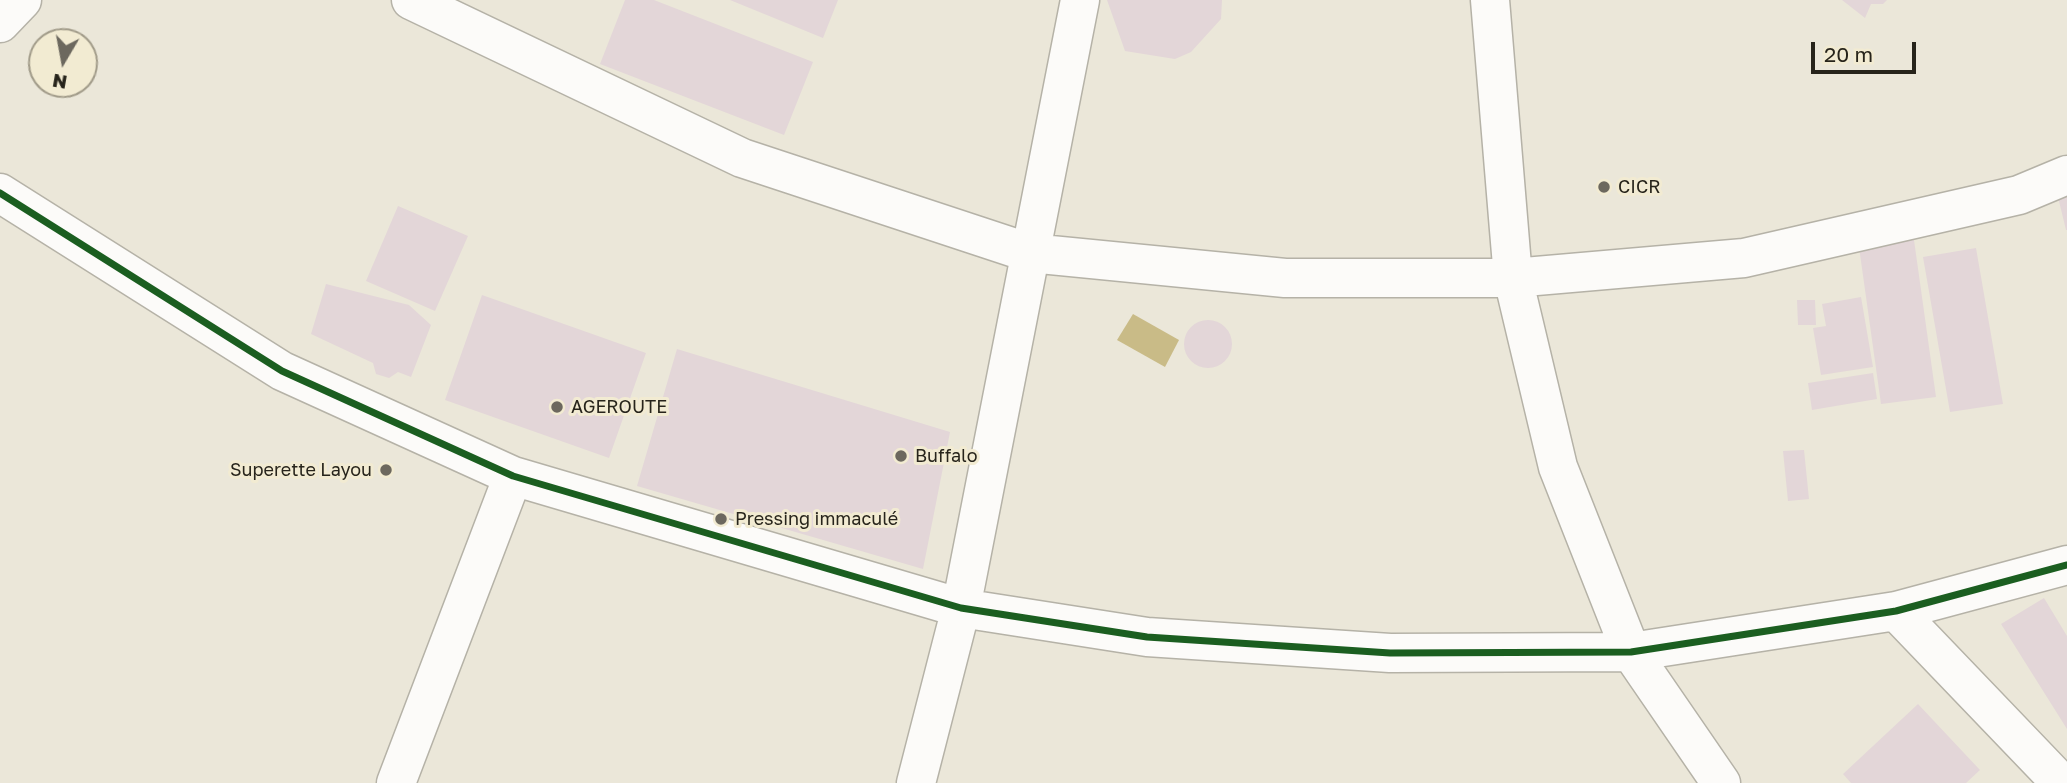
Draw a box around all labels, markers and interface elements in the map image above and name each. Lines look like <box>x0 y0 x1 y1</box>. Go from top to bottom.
north arrow <box>28 28 98 98</box>
scale bar <box>1815 28 1920 72</box>
text: 20 m <box>1824 41 1873 67</box>
text: N <box>51 70 69 95</box>
place label: CICR <box>1618 176 1660 198</box>
marker: CICR <box>1596 179 1612 195</box>
place label: AGEROUTE <box>571 396 667 418</box>
marker: AGEROUTE <box>549 399 565 415</box>
place label: Buffalo <box>915 445 977 467</box>
marker: Buffalo <box>893 448 909 464</box>
place label: Superette Layou <box>230 459 372 481</box>
marker: Superette Layou <box>378 462 394 478</box>
place label: Pressing immaculé <box>735 508 898 530</box>
marker: Pressing immaculé <box>713 511 729 527</box>

